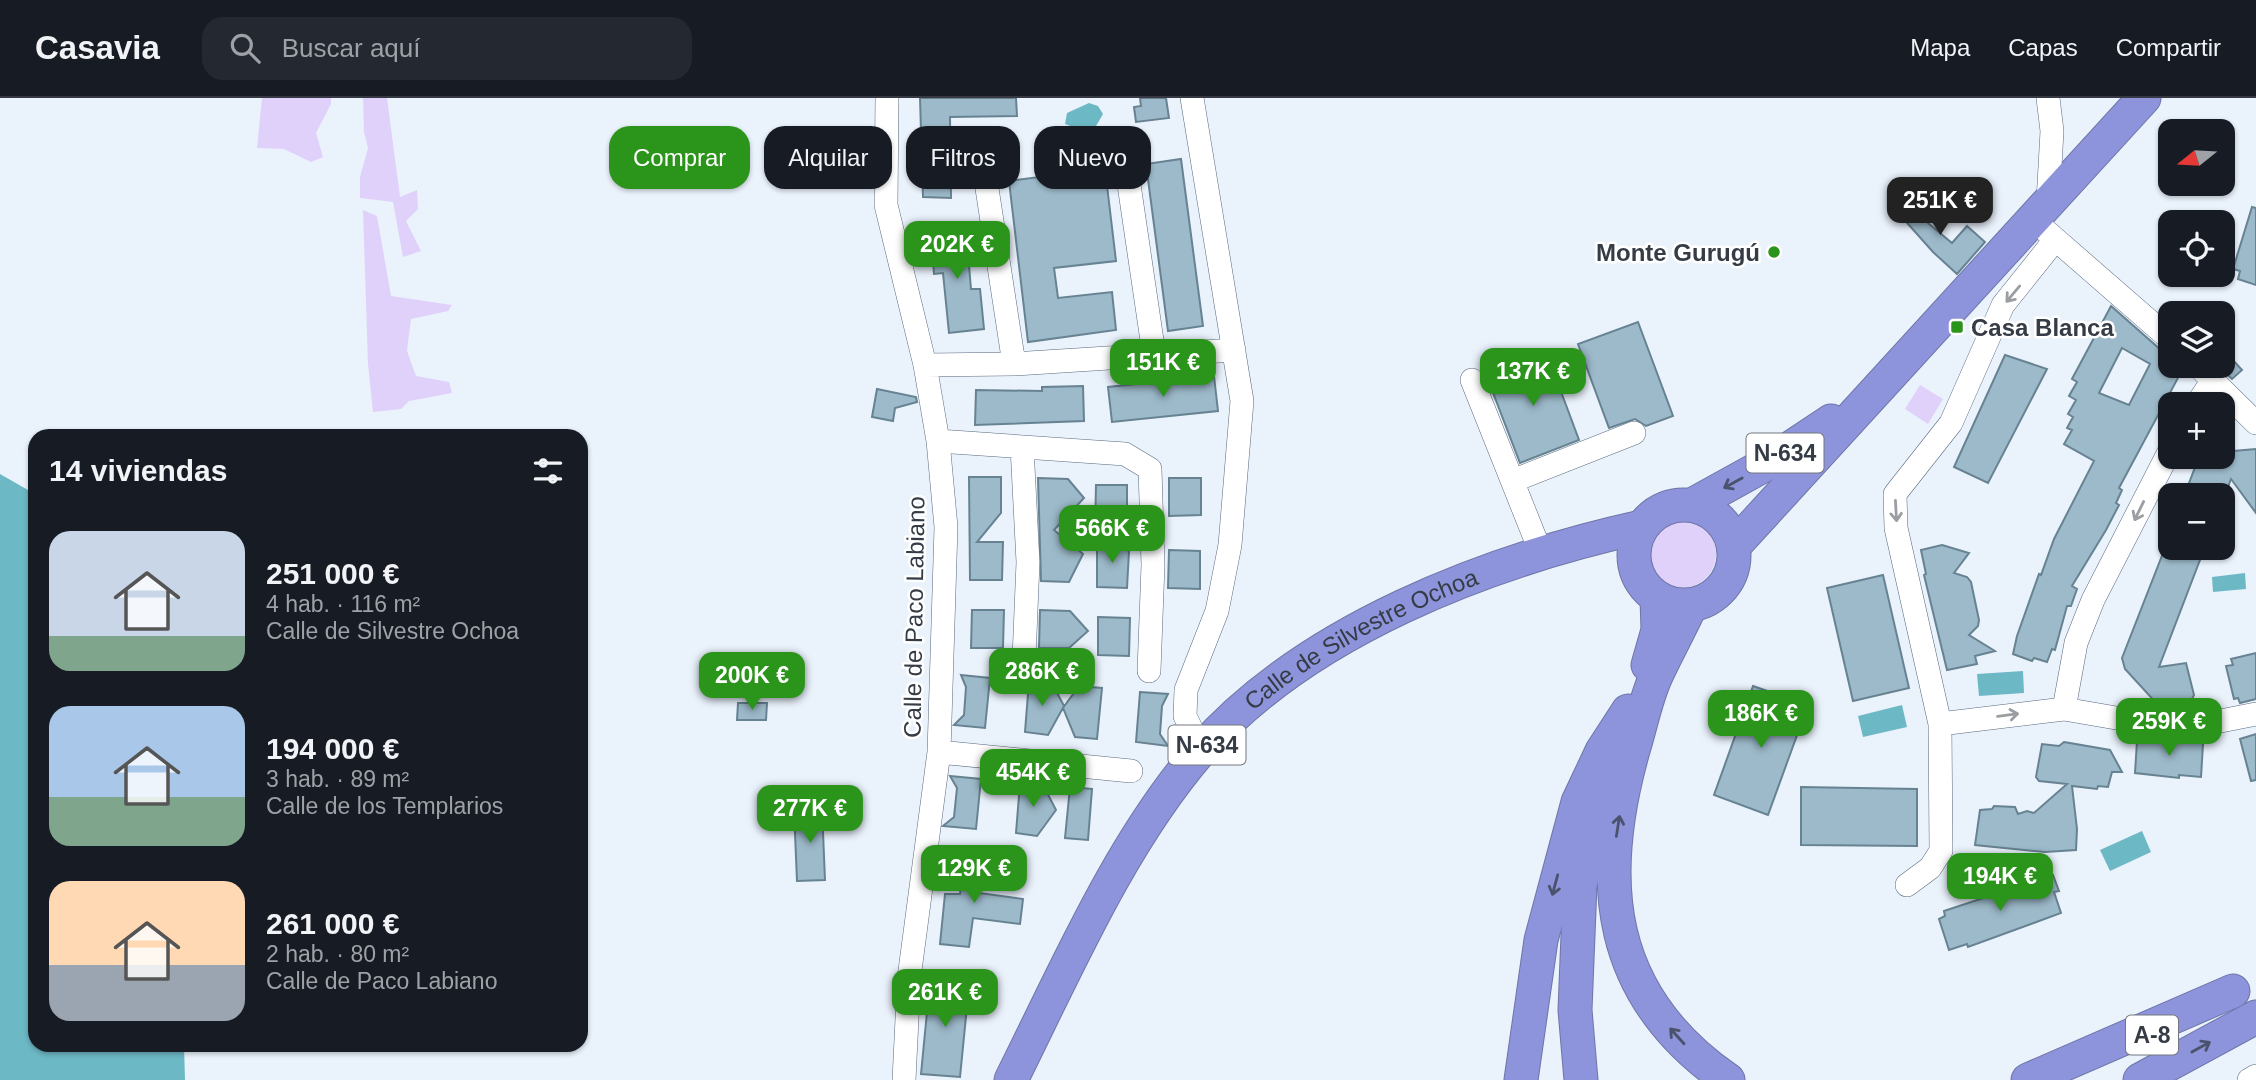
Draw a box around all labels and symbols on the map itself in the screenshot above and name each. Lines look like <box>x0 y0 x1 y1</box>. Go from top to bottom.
north arrow <box>2158 119 2235 196</box>
pin: 251K € <box>1883 178 1997 237</box>
pin: 202K € <box>900 222 1014 281</box>
place label: Monte Gurugú <box>1596 239 1760 266</box>
marker: Monte Gurugú <box>1766 244 1782 260</box>
one-way arrow <box>2005 284 2021 302</box>
place label: Casa Blanca <box>1971 314 2114 341</box>
marker: Casa Blanca <box>1949 319 1965 335</box>
pin: 151K € <box>1106 340 1220 399</box>
pin: 137K € <box>1476 348 1590 408</box>
road number: N-634 <box>1746 434 1824 472</box>
one-way arrow <box>1724 476 1744 490</box>
street label: Calle de Paco Labiano <box>898 496 930 738</box>
one-way arrow <box>1889 500 1902 523</box>
one-way arrow <box>2131 500 2145 521</box>
pin: 566K € <box>1055 505 1169 565</box>
street label: Calle de Silvestre Ochoa <box>1239 563 1482 715</box>
pin: 286K € <box>985 648 1099 708</box>
pin: 200K € <box>695 652 809 712</box>
pin: 186K € <box>1704 690 1818 750</box>
pin: 259K € <box>2112 698 2226 758</box>
one-way arrow <box>1996 708 2018 721</box>
road number: N-634 <box>1168 726 1246 764</box>
pin: 454K € <box>976 750 1090 809</box>
pin: 277K € <box>753 786 867 845</box>
one-way arrow <box>1612 815 1625 838</box>
pin: 129K € <box>917 846 1031 905</box>
pin: 194K € <box>1943 854 2057 913</box>
one-way arrow <box>1548 874 1561 896</box>
pin: 261K € <box>888 970 1002 1029</box>
road number: A-8 <box>2126 1016 2178 1054</box>
one-way arrow <box>1668 1028 1685 1045</box>
one-way arrow <box>2191 1039 2211 1053</box>

